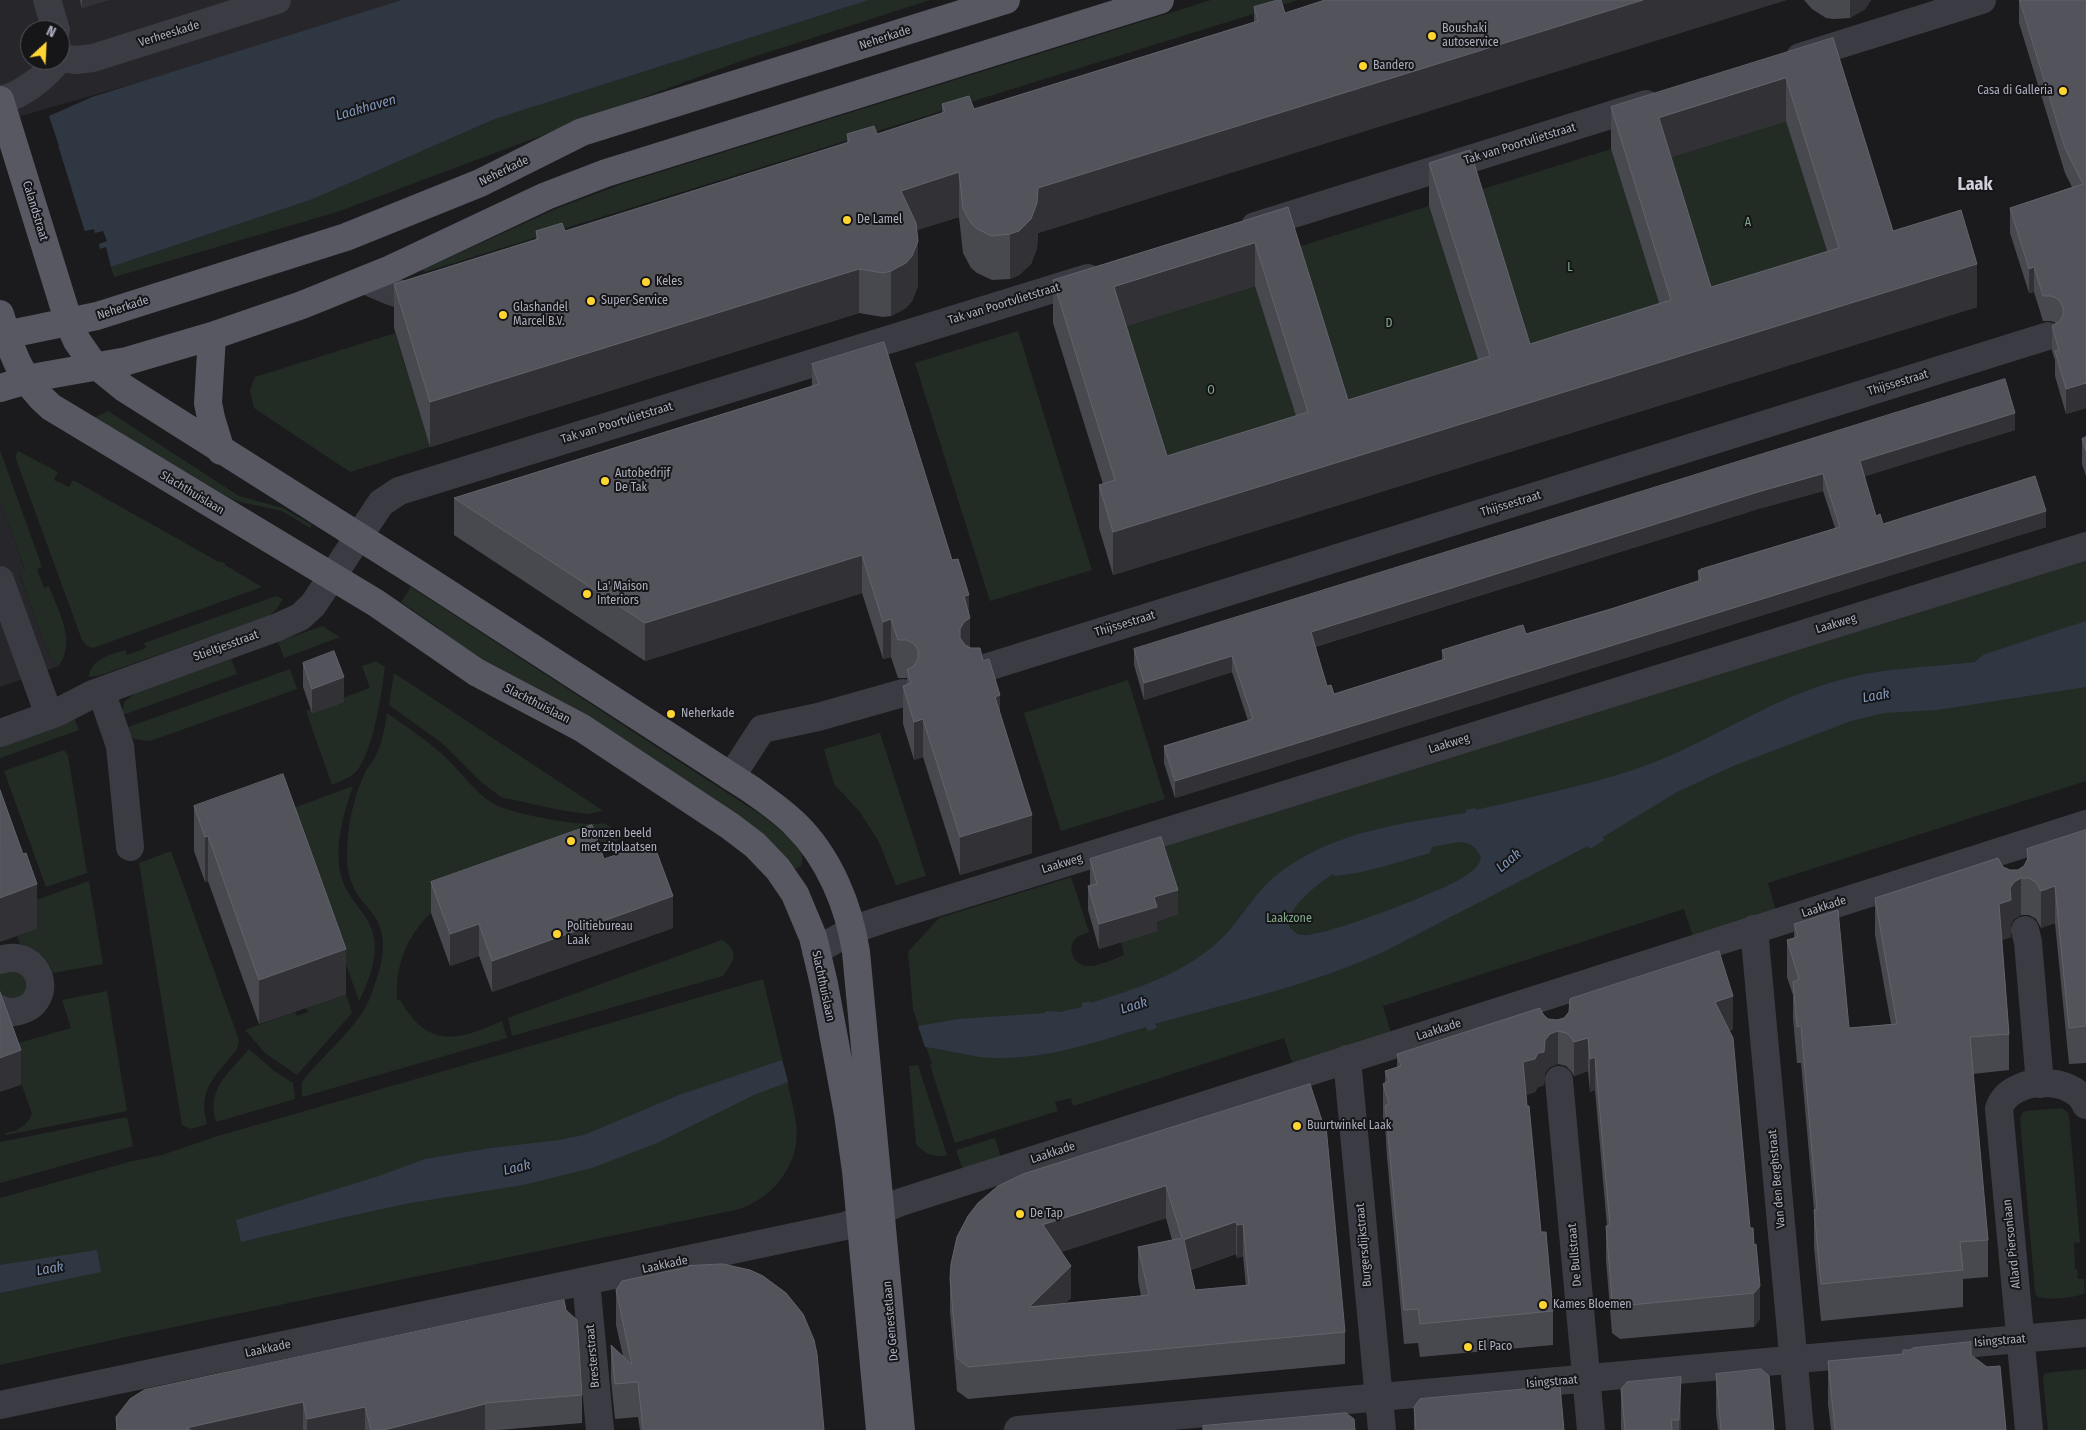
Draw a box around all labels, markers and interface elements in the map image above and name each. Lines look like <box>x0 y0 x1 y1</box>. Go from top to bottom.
street label: Verheeskade <box>137 18 201 50</box>
north arrow <box>20 20 70 70</box>
text: N <box>44 22 59 41</box>
place label: Boushaki autoservice <box>1442 22 1499 50</box>
street label: Neherkade <box>857 23 913 53</box>
marker: Boushaki autoservice <box>1426 30 1438 42</box>
place label: Bandero <box>1373 59 1414 73</box>
marker: Bandero <box>1357 60 1369 72</box>
place label: Casa di Galleria <box>1977 84 2053 98</box>
marker: Casa di Galleria <box>2057 85 2069 97</box>
water label: Laakhaven <box>334 91 398 125</box>
street label: Tak van Poortvlietstraat <box>1462 120 1578 168</box>
street label: Neherkade <box>477 153 531 189</box>
district label: Laak <box>1957 174 1993 196</box>
street label: Calandstraat <box>19 179 51 243</box>
place label: De Lamel <box>857 213 902 227</box>
marker: De Lamel <box>841 214 853 226</box>
park label: A <box>1745 216 1751 230</box>
park label: L <box>1567 261 1573 275</box>
place label: Keles <box>656 275 682 289</box>
marker: Keles <box>640 276 652 288</box>
street label: Tak van Poortvlietstraat <box>946 280 1062 328</box>
street label: Neherkade <box>95 293 151 323</box>
place label: Super Service <box>601 294 668 308</box>
marker: Super Service <box>585 295 597 307</box>
place label: Glashandel Marcel B.V. <box>513 301 568 329</box>
marker: Glashandel Marcel B.V. <box>497 309 509 321</box>
park label: D <box>1386 317 1392 331</box>
street label: Thijssestraat <box>1866 367 1930 399</box>
park label: O <box>1207 384 1215 398</box>
street label: Tak van Poortvlietstraat <box>559 399 675 447</box>
place label: Autobedrijf De Tak <box>615 467 670 495</box>
street label: Slachthuislaan <box>157 468 227 518</box>
marker: Autobedrijf De Tak <box>599 475 611 487</box>
street label: Thijssestraat <box>1479 488 1543 520</box>
place label: La' Maison Interiors <box>597 580 648 608</box>
marker: La' Maison Interiors <box>581 588 593 600</box>
street label: Thijssestraat <box>1093 608 1157 640</box>
street label: Laakweg <box>1814 611 1858 637</box>
street label: Stieltjesstraat <box>191 628 261 664</box>
street label: Slachthuislaan <box>502 681 572 727</box>
water label: Laak <box>1861 685 1891 707</box>
place label: Neherkade <box>681 707 734 721</box>
marker: Neherkade <box>665 708 677 720</box>
street label: Laakweg <box>1427 731 1471 757</box>
place label: Bronzen beeld met zitplaatsen <box>581 827 657 855</box>
marker: Bronzen beeld met zitplaatsen <box>565 835 577 847</box>
water label: Laak <box>1493 846 1525 876</box>
street label: Laakweg <box>1040 851 1084 877</box>
street label: Laakkade <box>1800 893 1848 921</box>
park label: Laakzone <box>1266 912 1312 926</box>
place label: Politiebureau Laak <box>567 920 633 948</box>
marker: Politiebureau Laak <box>551 928 563 940</box>
street label: Slachthuislaan <box>808 949 838 1023</box>
water label: Laak <box>1118 994 1150 1018</box>
street label: Laakkade <box>1415 1016 1463 1044</box>
place label: Buurtwinkel Laak <box>1307 1119 1391 1133</box>
marker: Buurtwinkel Laak <box>1291 1120 1303 1132</box>
street label: Van den Berghstraat <box>1766 1129 1788 1229</box>
street label: Laakkade <box>1029 1139 1077 1167</box>
water label: Laak <box>502 1157 532 1179</box>
street label: Allard Piersonlaan <box>2000 1199 2024 1289</box>
street label: Burgersdijkstraat <box>1353 1203 1375 1287</box>
place label: De Tap <box>1030 1207 1063 1221</box>
marker: De Tap <box>1014 1208 1026 1220</box>
street label: De Bullstraat <box>1565 1223 1585 1287</box>
street label: Laakkade <box>641 1253 689 1277</box>
water label: Laak <box>35 1258 65 1280</box>
street label: De Genestetlaan <box>880 1280 902 1362</box>
place label: Kames Bloemen <box>1553 1298 1632 1312</box>
marker: Kames Bloemen <box>1537 1299 1549 1311</box>
street label: Bresterstraat <box>583 1324 603 1388</box>
street label: Isingstraat <box>1974 1332 2026 1350</box>
street label: Laakkade <box>244 1337 292 1361</box>
place label: El Paco <box>1478 1340 1512 1354</box>
marker: El Paco <box>1462 1341 1474 1353</box>
street label: Isingstraat <box>1526 1373 1578 1391</box>

